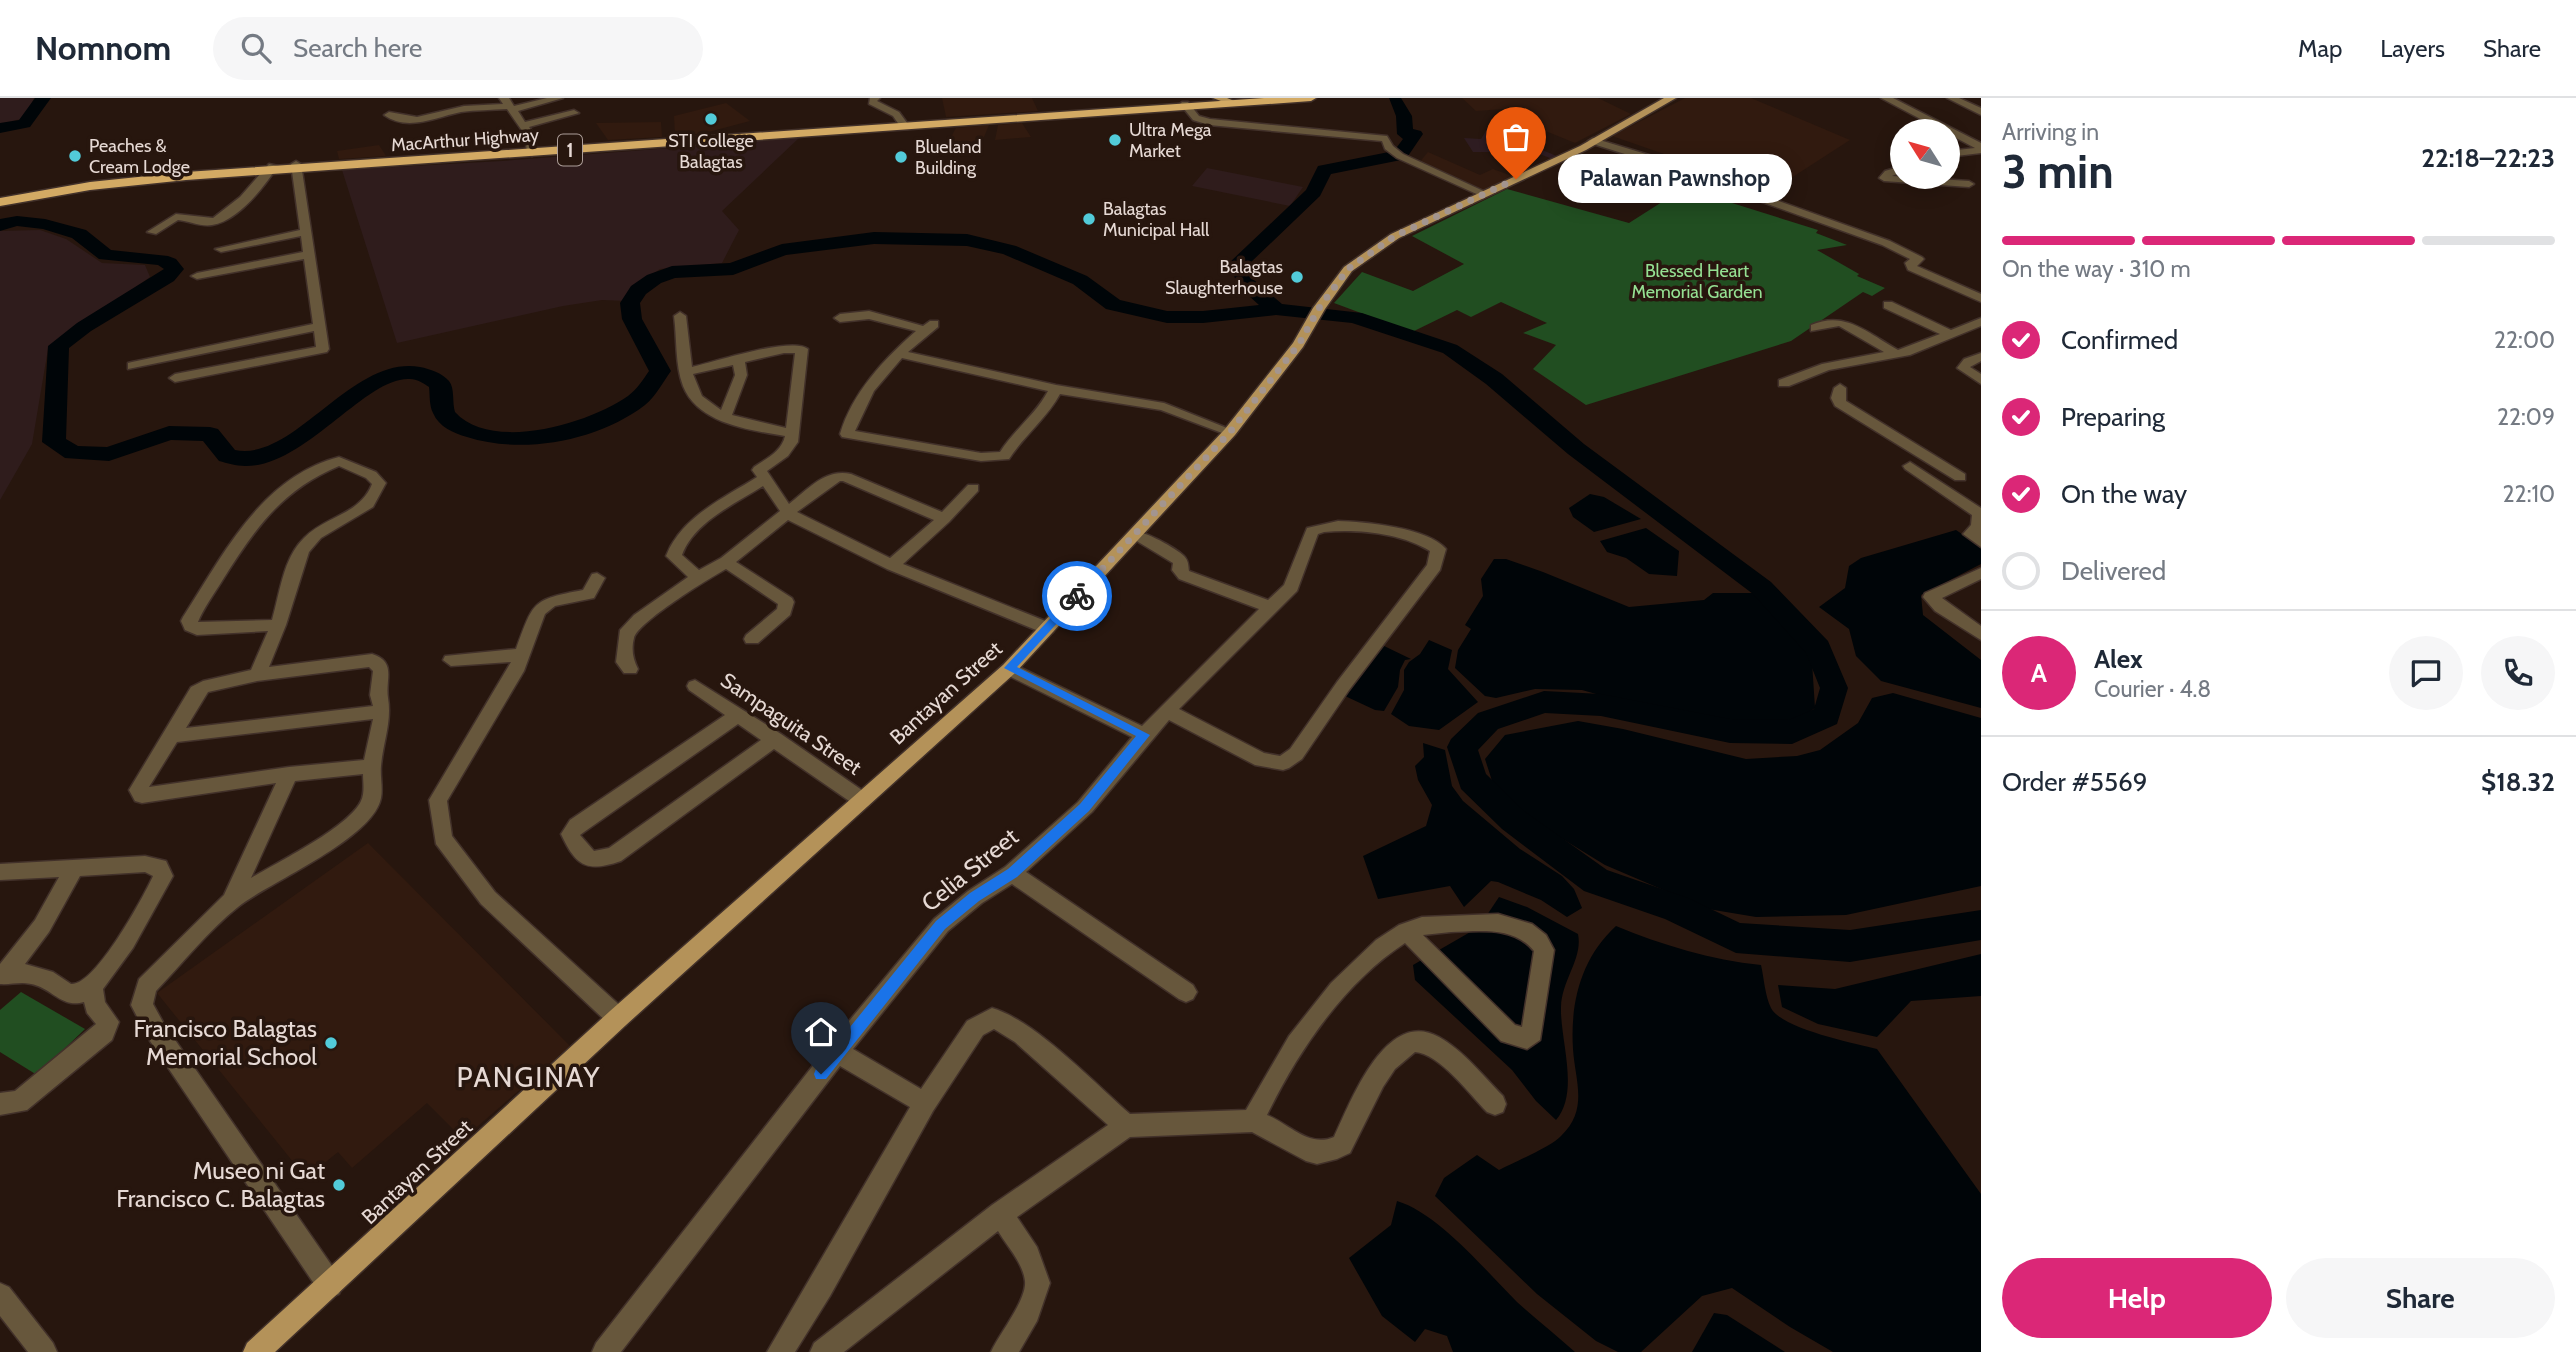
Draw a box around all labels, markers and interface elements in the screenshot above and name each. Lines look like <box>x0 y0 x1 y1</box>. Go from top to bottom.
search box <box>213 17 703 80</box>
text: Nomnom <box>35 28 171 68</box>
icon: search <box>237 29 275 67</box>
text: Search here <box>293 32 422 64</box>
text: Map <box>2298 34 2342 63</box>
text: Layers <box>2380 34 2445 63</box>
text: Share <box>2483 34 2541 63</box>
pin <box>1486 107 1546 179</box>
marker: STI College Balagtas <box>703 111 719 127</box>
icon: bag <box>1497 118 1535 156</box>
text: Arriving in <box>2002 118 2099 146</box>
place label: Ultra Mega Market <box>1129 119 1212 162</box>
north arrow <box>1890 119 1960 189</box>
map controls <box>1890 119 1960 189</box>
street label: MacArthur Highway <box>390 124 540 156</box>
place label: STI College Balagtas <box>668 130 754 173</box>
marker: Ultra Mega Market <box>1107 132 1123 148</box>
road number: 1 <box>558 134 582 166</box>
place label: Peaches & Cream Lodge <box>89 135 190 178</box>
place label: Blueland Building <box>915 136 981 179</box>
text: 22:18–22:23 <box>2421 142 2555 174</box>
text: 3 min <box>2002 144 2114 200</box>
marker: Peaches & Cream Lodge <box>67 148 83 164</box>
marker: Blueland Building <box>893 149 909 165</box>
callout: Palawan Pawnshop <box>1558 154 1792 204</box>
text: Palawan Pawnshop <box>1580 164 1770 192</box>
place label: Balagtas Municipal Hall <box>1103 198 1210 241</box>
marker: Balagtas Municipal Hall <box>1081 211 1097 227</box>
text: On the way · 310 m <box>2002 255 2191 283</box>
place label: Balagtas Slaughterhouse <box>1165 256 1283 299</box>
park label: Blessed Heart Memorial Garden <box>1631 260 1763 303</box>
marker: Balagtas Slaughterhouse <box>1289 269 1305 285</box>
icon: check <box>2002 321 2040 359</box>
text: Confirmed <box>2061 324 2178 356</box>
text: 22:00 <box>2494 326 2555 354</box>
icon: check <box>2002 398 2040 436</box>
text: Preparing <box>2061 401 2165 433</box>
text: 22:09 <box>2497 403 2555 431</box>
icon: check <box>2002 475 2040 513</box>
text: On the way <box>2061 478 2187 510</box>
text: 22:10 <box>2503 480 2555 508</box>
text: Delivered <box>2061 555 2166 587</box>
courier <box>1042 561 1112 631</box>
icon: bike <box>1058 577 1096 615</box>
street label: Bantayan Street <box>885 636 1007 749</box>
button: chat <box>2389 636 2463 710</box>
button: phone <box>2481 636 2555 710</box>
text: Alex <box>2094 643 2143 675</box>
text: A <box>2031 657 2047 689</box>
street label: Sampaguita Street <box>716 667 866 780</box>
text: Courier · 4.8 <box>2094 675 2211 703</box>
text: Order #5569 <box>2002 766 2148 798</box>
text: $18.32 <box>2481 766 2555 798</box>
street label: Celia Street <box>915 822 1024 917</box>
pin <box>791 1002 851 1074</box>
icon: home <box>802 1013 840 1051</box>
place label: Francisco Balagtas Memorial School <box>133 1014 317 1071</box>
marker: Francisco Balagtas Memorial School <box>323 1035 339 1051</box>
district label: PANGINAY <box>457 1060 601 1094</box>
street label: Bantayan Street <box>356 1114 477 1229</box>
place label: Museo ni Gat Francisco C. Balagtas <box>116 1156 325 1213</box>
marker: Museo ni Gat Francisco C. Balagtas <box>331 1177 347 1193</box>
button: Help <box>2002 1258 2272 1338</box>
button: Share <box>2286 1258 2555 1338</box>

